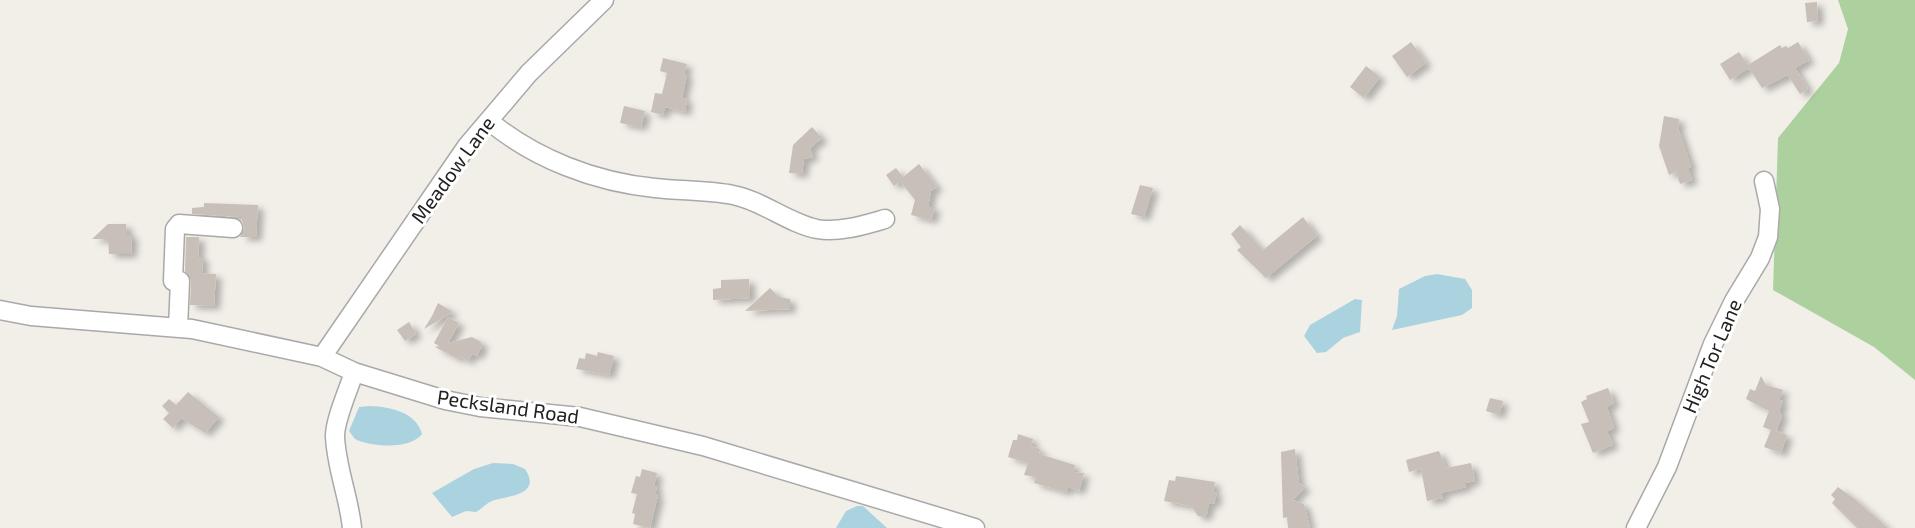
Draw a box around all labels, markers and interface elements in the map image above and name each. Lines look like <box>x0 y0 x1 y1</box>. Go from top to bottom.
street label: Meadow Lane <box>405 111 499 228</box>
street label: High Tor Lane <box>1676 295 1746 416</box>
street label: Pecksland Road <box>436 384 581 428</box>

